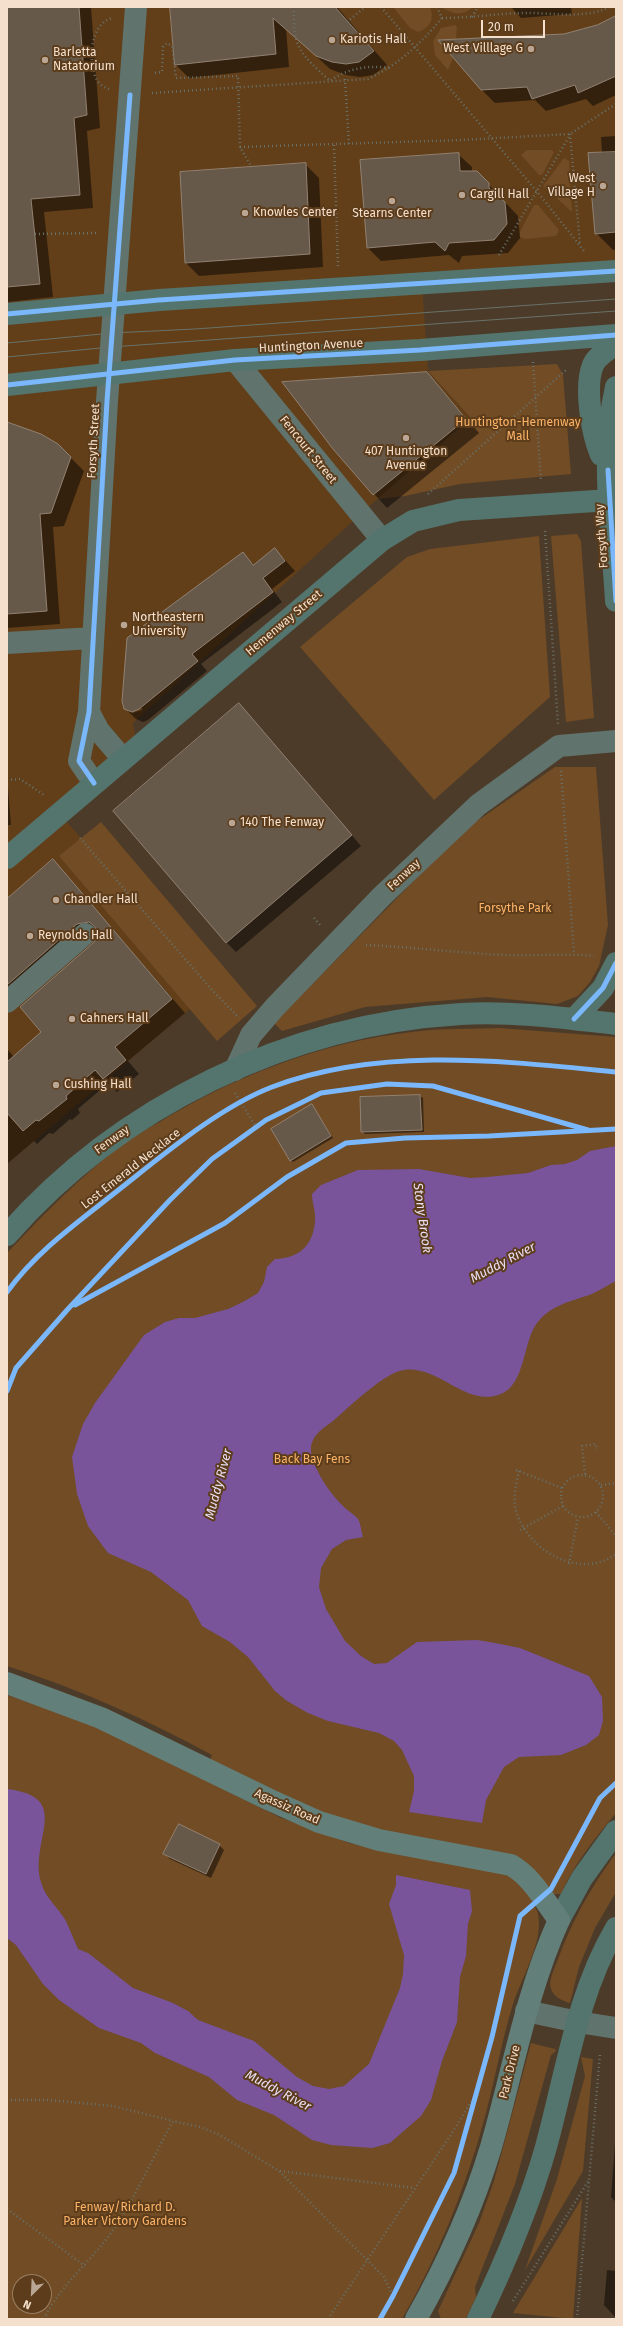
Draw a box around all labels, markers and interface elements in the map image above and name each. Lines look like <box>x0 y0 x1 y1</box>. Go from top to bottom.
scale bar <box>483 12 547 38</box>
text: 20 m <box>488 20 514 34</box>
place label: Kariotis Hall <box>340 33 407 47</box>
marker: Kariotis Hall <box>327 35 337 45</box>
place label: West Villlage G <box>443 42 523 56</box>
marker: West Villlage G <box>526 44 536 54</box>
place label: Barletta Natatorium <box>53 46 115 74</box>
marker: Barletta Natatorium <box>40 55 50 65</box>
place label: West Village H <box>548 172 595 200</box>
marker: West Village H <box>598 181 608 191</box>
place label: Cargill Hall <box>470 188 529 202</box>
marker: Cargill Hall <box>457 190 467 200</box>
marker: Stearns Center <box>387 196 397 206</box>
place label: Knowles Center <box>253 206 337 220</box>
place label: Stearns Center <box>352 207 432 221</box>
marker: Knowles Center <box>240 208 250 218</box>
street label: Huntington Avenue <box>259 336 363 356</box>
street label: Forsyth Street <box>85 403 103 479</box>
street label: Fencourt Street <box>276 413 340 487</box>
park label: Huntington-Hemenway Mall <box>455 416 581 444</box>
marker: 407 Huntington Avenue <box>401 433 411 443</box>
place label: 407 Huntington Avenue <box>365 445 447 473</box>
street label: Forsyth Way <box>593 503 611 569</box>
street label: Hemenway Street <box>243 587 325 659</box>
place label: Northeastern University <box>132 611 204 639</box>
marker: Northeastern University <box>119 620 129 630</box>
place label: 140 The Fenway <box>240 816 324 830</box>
marker: 140 The Fenway <box>227 818 237 828</box>
street label: Fenway <box>385 856 423 894</box>
place label: Chandler Hall <box>64 893 138 907</box>
marker: Chandler Hall <box>51 895 61 905</box>
park label: Forsythe Park <box>479 902 551 916</box>
place label: Reynolds Hall <box>38 929 113 943</box>
marker: Reynolds Hall <box>25 931 35 941</box>
place label: Cahners Hall <box>80 1012 149 1026</box>
marker: Cahners Hall <box>67 1014 77 1024</box>
place label: Cushing Hall <box>64 1078 132 1092</box>
marker: Cushing Hall <box>51 1080 61 1090</box>
street label: Fenway <box>92 1122 132 1158</box>
street label: Lost Emerald Necklace <box>79 1126 183 1212</box>
water label: Stony Brook <box>409 1182 435 1254</box>
water label: Muddy River <box>468 1239 538 1287</box>
water label: Muddy River <box>202 1447 236 1521</box>
park label: Back Bay Fens <box>274 1453 350 1467</box>
street label: Agassiz Road <box>252 1786 322 1828</box>
street label: Park Drive <box>496 2044 524 2100</box>
water label: Muddy River <box>243 2067 313 2115</box>
park label: Fenway/Richard D. Parker Victory Gardens <box>63 2201 187 2229</box>
north arrow <box>12 2274 52 2314</box>
text: N <box>21 2297 33 2312</box>

